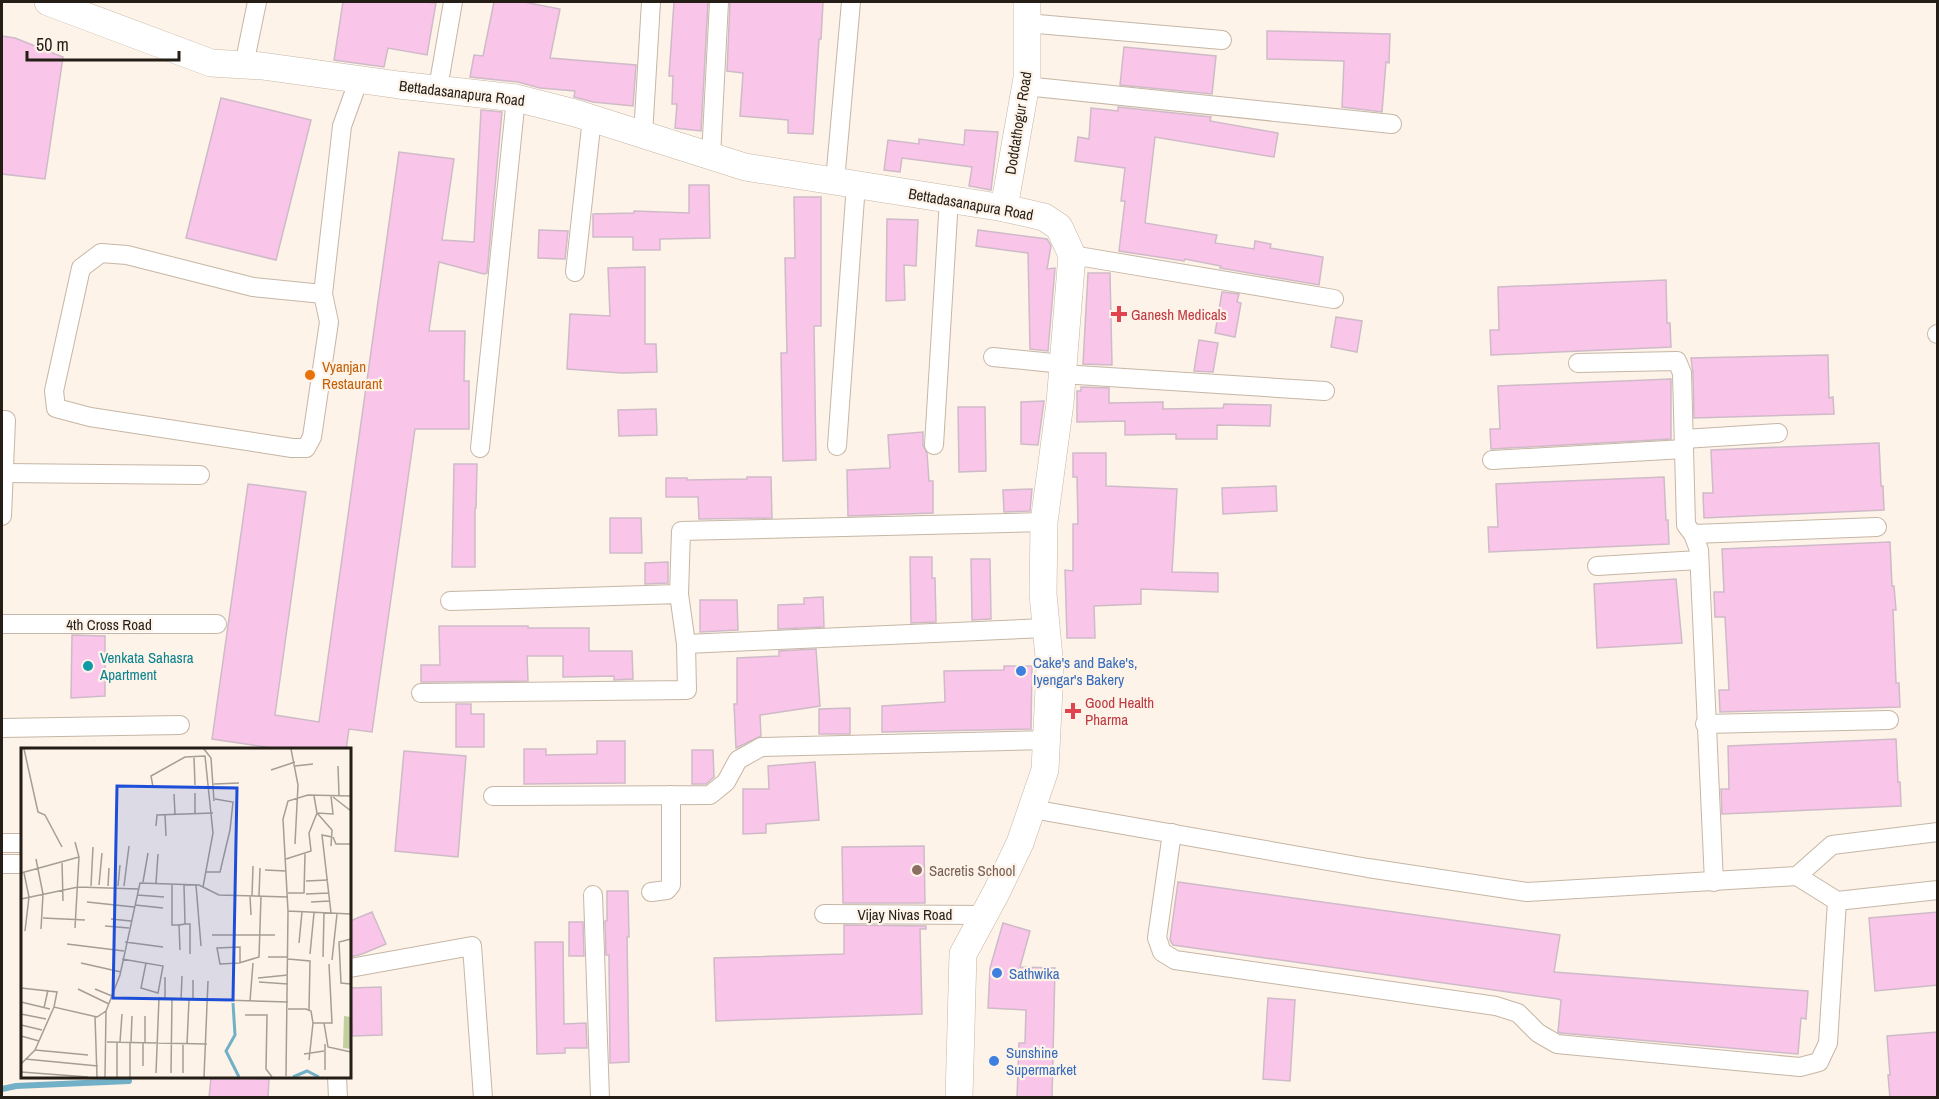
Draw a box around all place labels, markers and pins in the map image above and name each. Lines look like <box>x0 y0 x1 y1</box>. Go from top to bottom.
place label: Ganesh Medicals <box>1131 304 1227 325</box>
marker: Ganesh Medicals <box>1112 307 1126 321</box>
place label: Vyanjan Restaurant <box>322 356 383 394</box>
marker: Vyanjan Restaurant <box>303 368 317 382</box>
place label: Venkata Sahasra Apartment <box>99 647 194 685</box>
place label: Cake's and Bake's, Iyengar's Bakery <box>1033 652 1138 690</box>
marker: Venkata Sahasra Apartment <box>81 659 95 673</box>
marker: Cake's and Bake's, Iyengar's Bakery <box>1014 664 1028 678</box>
place label: Good Health Pharma <box>1085 692 1154 730</box>
marker: Good Health Pharma <box>1066 704 1080 718</box>
place label: Sacretis School <box>929 860 1015 881</box>
marker: Sacretis School <box>910 863 924 877</box>
place label: Sathwika <box>1009 963 1060 984</box>
marker: Sathwika <box>990 966 1004 980</box>
place label: Sunshine Supermarket <box>1006 1042 1077 1080</box>
marker: Sunshine Supermarket <box>987 1054 1001 1068</box>

